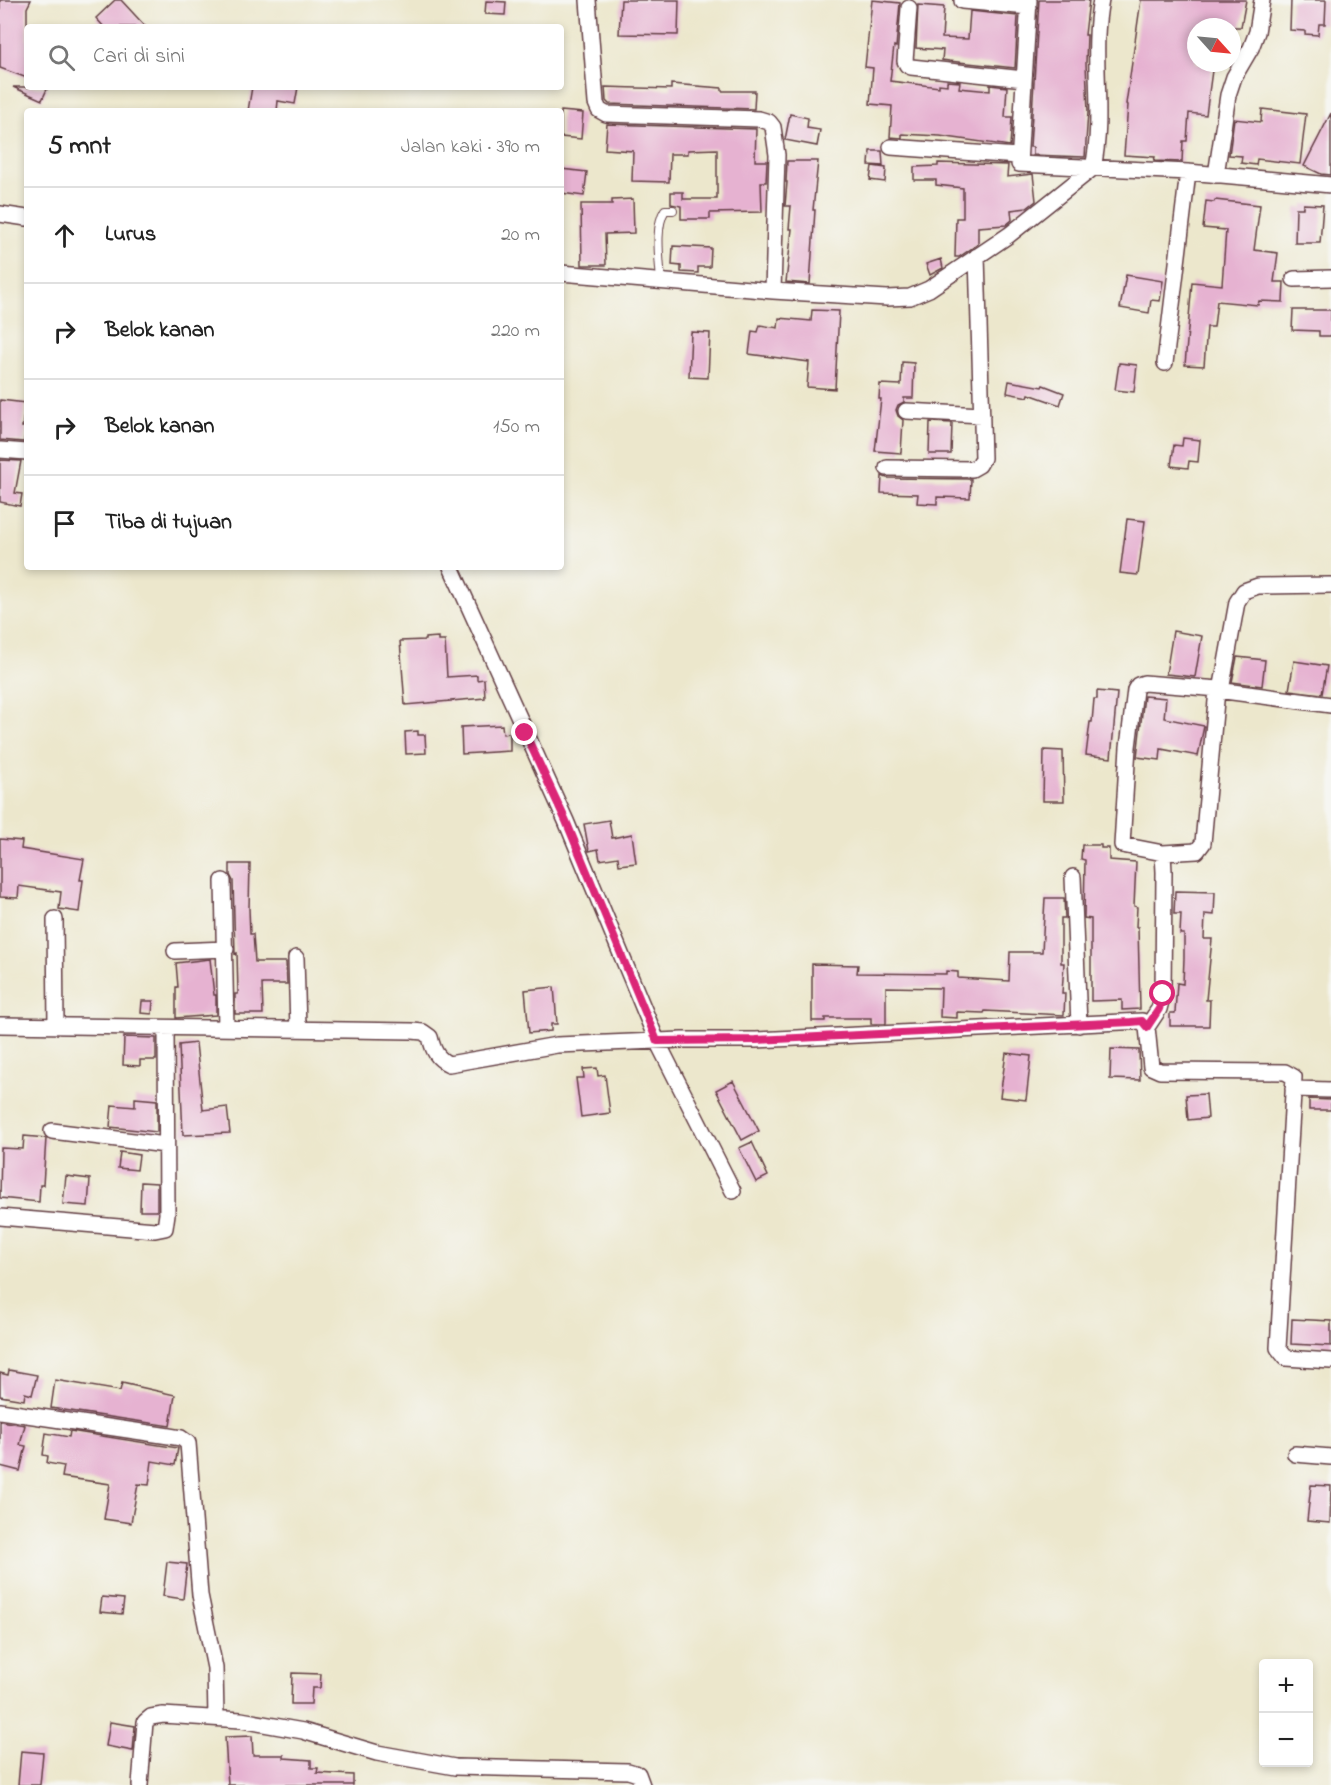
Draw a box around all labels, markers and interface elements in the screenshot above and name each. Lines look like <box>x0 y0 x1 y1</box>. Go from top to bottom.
north arrow <box>1187 18 1241 72</box>
search box <box>24 24 564 90</box>
icon: search <box>45 41 78 74</box>
text: Cari di sini <box>93 41 185 73</box>
text: 5 mnt <box>48 128 111 166</box>
text: Jalan kaki · 390 m <box>401 133 540 162</box>
icon: ahead <box>48 219 81 252</box>
text: Lurus <box>105 219 156 251</box>
text: 20 m <box>501 221 540 250</box>
icon: right <box>48 315 81 348</box>
text: Belok kanan <box>105 315 214 347</box>
text: 220 m <box>491 317 540 346</box>
icon: right <box>48 411 81 444</box>
text: Belok kanan <box>105 411 214 443</box>
text: 150 m <box>493 413 540 442</box>
icon: arrive <box>48 507 81 540</box>
text: Tiba di tujuan <box>105 507 232 539</box>
route end <box>511 719 537 745</box>
route start <box>1149 980 1175 1006</box>
map controls <box>1259 1659 1313 1767</box>
button: + <box>1259 1659 1313 1713</box>
button: − <box>1259 1713 1313 1767</box>

